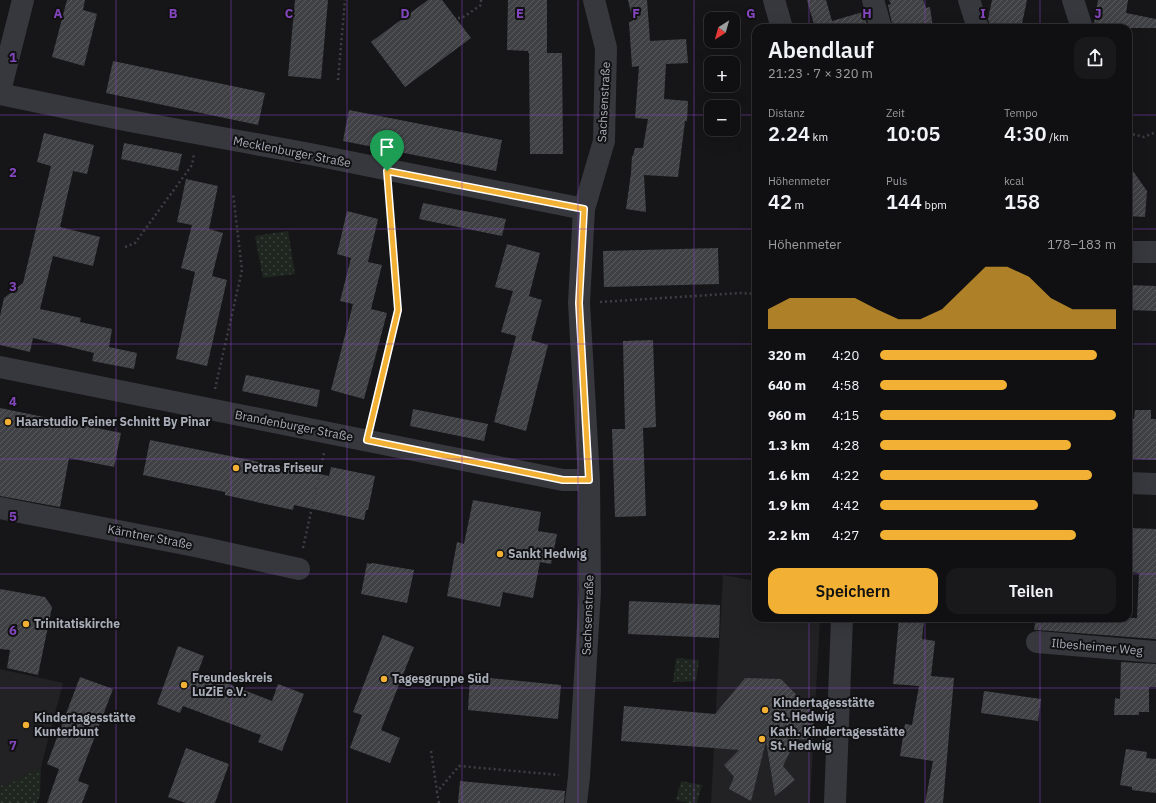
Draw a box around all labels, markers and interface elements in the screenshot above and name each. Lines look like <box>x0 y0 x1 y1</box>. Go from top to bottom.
text: A <box>54 5 63 22</box>
text: B <box>169 5 178 22</box>
text: C <box>285 5 294 22</box>
text: D <box>400 5 410 22</box>
text: E <box>516 5 524 22</box>
text: F <box>632 5 640 22</box>
text: G <box>746 5 756 22</box>
text: H <box>862 5 872 22</box>
text: I <box>980 5 986 22</box>
text: J <box>1094 5 1102 22</box>
north arrow <box>704 12 740 48</box>
map controls <box>704 12 740 136</box>
text: Abendlauf <box>768 35 874 64</box>
button: share <box>1074 37 1116 79</box>
text: 1 <box>9 49 17 66</box>
button: + <box>704 56 740 92</box>
street label: Sachsenstraße <box>594 61 613 143</box>
text: 21:23 · 7 × 320 m <box>768 65 873 82</box>
button: − <box>704 100 740 136</box>
text: Distanz <box>768 106 805 120</box>
text: Zeit <box>886 106 905 120</box>
text: Tempo <box>1004 106 1038 120</box>
text: 2.24 <box>768 120 810 147</box>
text: 10:05 <box>886 120 940 147</box>
text: 4:30 <box>1004 120 1046 147</box>
pin <box>370 130 404 171</box>
text: km <box>810 130 828 144</box>
text: /km <box>1046 130 1069 144</box>
street label: Mecklenburger Straße <box>232 133 353 170</box>
icon: arrive <box>376 136 398 158</box>
text: 2 <box>9 164 17 181</box>
text: Höhenmeter <box>768 174 830 188</box>
text: Puls <box>886 174 907 188</box>
text: kcal <box>1004 174 1024 188</box>
text: 42 <box>768 188 792 215</box>
text: 144 <box>886 188 922 215</box>
text: 158 <box>1004 188 1040 215</box>
text: m <box>792 198 804 212</box>
text: bpm <box>922 198 947 212</box>
text: Höhenmeter <box>768 236 841 253</box>
text: 178–183 m <box>1047 236 1116 253</box>
text: 3 <box>9 278 17 295</box>
text: 320 m <box>768 347 806 364</box>
text: 4:20 <box>832 347 859 364</box>
text: 640 m <box>768 377 806 394</box>
text: 4:58 <box>832 377 859 394</box>
text: 4 <box>9 393 17 410</box>
street label: Brandenburger Straße <box>234 407 355 444</box>
text: 960 m <box>768 407 806 424</box>
text: 4:15 <box>832 407 859 424</box>
place label: Haarstudio Feiner Schnitt By Pinar <box>16 414 210 429</box>
marker: Haarstudio Feiner Schnitt By Pinar <box>3 417 13 427</box>
text: 1.3 km <box>768 437 810 454</box>
text: 4:28 <box>832 437 859 454</box>
place label: Petras Friseur <box>244 460 323 475</box>
marker: Petras Friseur <box>231 463 241 473</box>
text: 1.6 km <box>768 467 810 484</box>
text: 4:22 <box>832 467 859 484</box>
text: 1.9 km <box>768 497 810 514</box>
text: 4:42 <box>832 497 859 514</box>
text: 5 <box>9 508 17 525</box>
street label: Kärntner Straße <box>106 521 194 552</box>
text: 2.2 km <box>768 527 810 544</box>
text: 4:27 <box>832 527 859 544</box>
place label: Sankt Hedwig <box>508 546 587 561</box>
marker: Sankt Hedwig <box>495 549 505 559</box>
button: Speichern <box>768 568 938 614</box>
button: Teilen <box>946 568 1116 614</box>
street label: Sachsenstraße <box>579 574 596 655</box>
place label: Trinitatiskirche <box>34 616 120 631</box>
marker: Trinitatiskirche <box>21 619 31 629</box>
text: 6 <box>9 622 17 639</box>
street label: Ilbesheimer Weg <box>1051 635 1144 658</box>
place label: Freundeskreis LuZiE e.V. <box>192 670 273 699</box>
place label: Tagesgruppe Süd <box>392 671 489 686</box>
marker: Tagesgruppe Süd <box>379 674 389 684</box>
marker: Freundeskreis LuZiE e.V. <box>179 680 189 690</box>
place label: Kindertagesstätte St. Hedwig <box>773 695 875 724</box>
marker: Kindertagesstätte St. Hedwig <box>760 705 770 715</box>
place label: Kindertagesstätte Kunterbunt <box>34 710 136 739</box>
marker: Kindertagesstätte Kunterbunt <box>21 720 31 730</box>
place label: Kath. Kindertagesstätte St. Hedwig <box>770 724 905 753</box>
marker: Kath. Kindertagesstätte St. Hedwig <box>757 734 767 744</box>
text: 7 <box>9 737 17 754</box>

